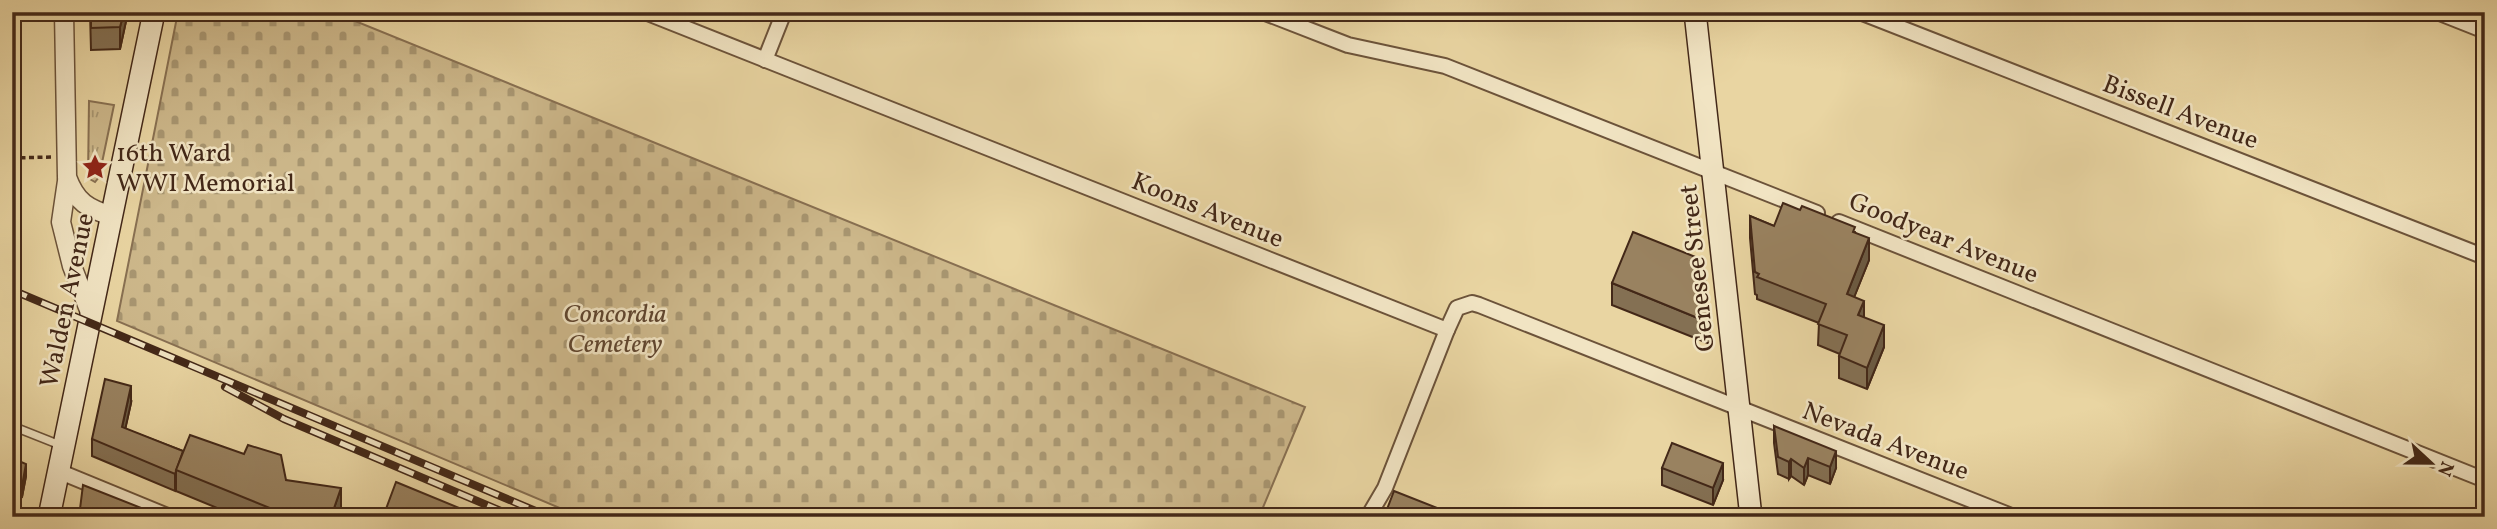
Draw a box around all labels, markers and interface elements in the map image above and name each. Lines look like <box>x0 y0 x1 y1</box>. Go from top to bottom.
street label: Bissell Avenue <box>2097 67 2263 159</box>
place label: 16th Ward WWI Memorial <box>116 136 295 202</box>
place icon: 16th Ward WWI Memorial <box>80 152 110 182</box>
street label: Koons Avenue <box>1126 164 1289 258</box>
street label: Genesee Street <box>1671 182 1725 353</box>
street label: Goodyear Avenue <box>1843 184 2043 293</box>
street label: Walden Avenue <box>32 210 104 391</box>
park label: Concordia Cemetery <box>563 297 667 363</box>
street label: Nevada Avenue <box>1797 394 1974 490</box>
north arrow <box>2396 428 2466 498</box>
text: N <box>2430 457 2460 480</box>

